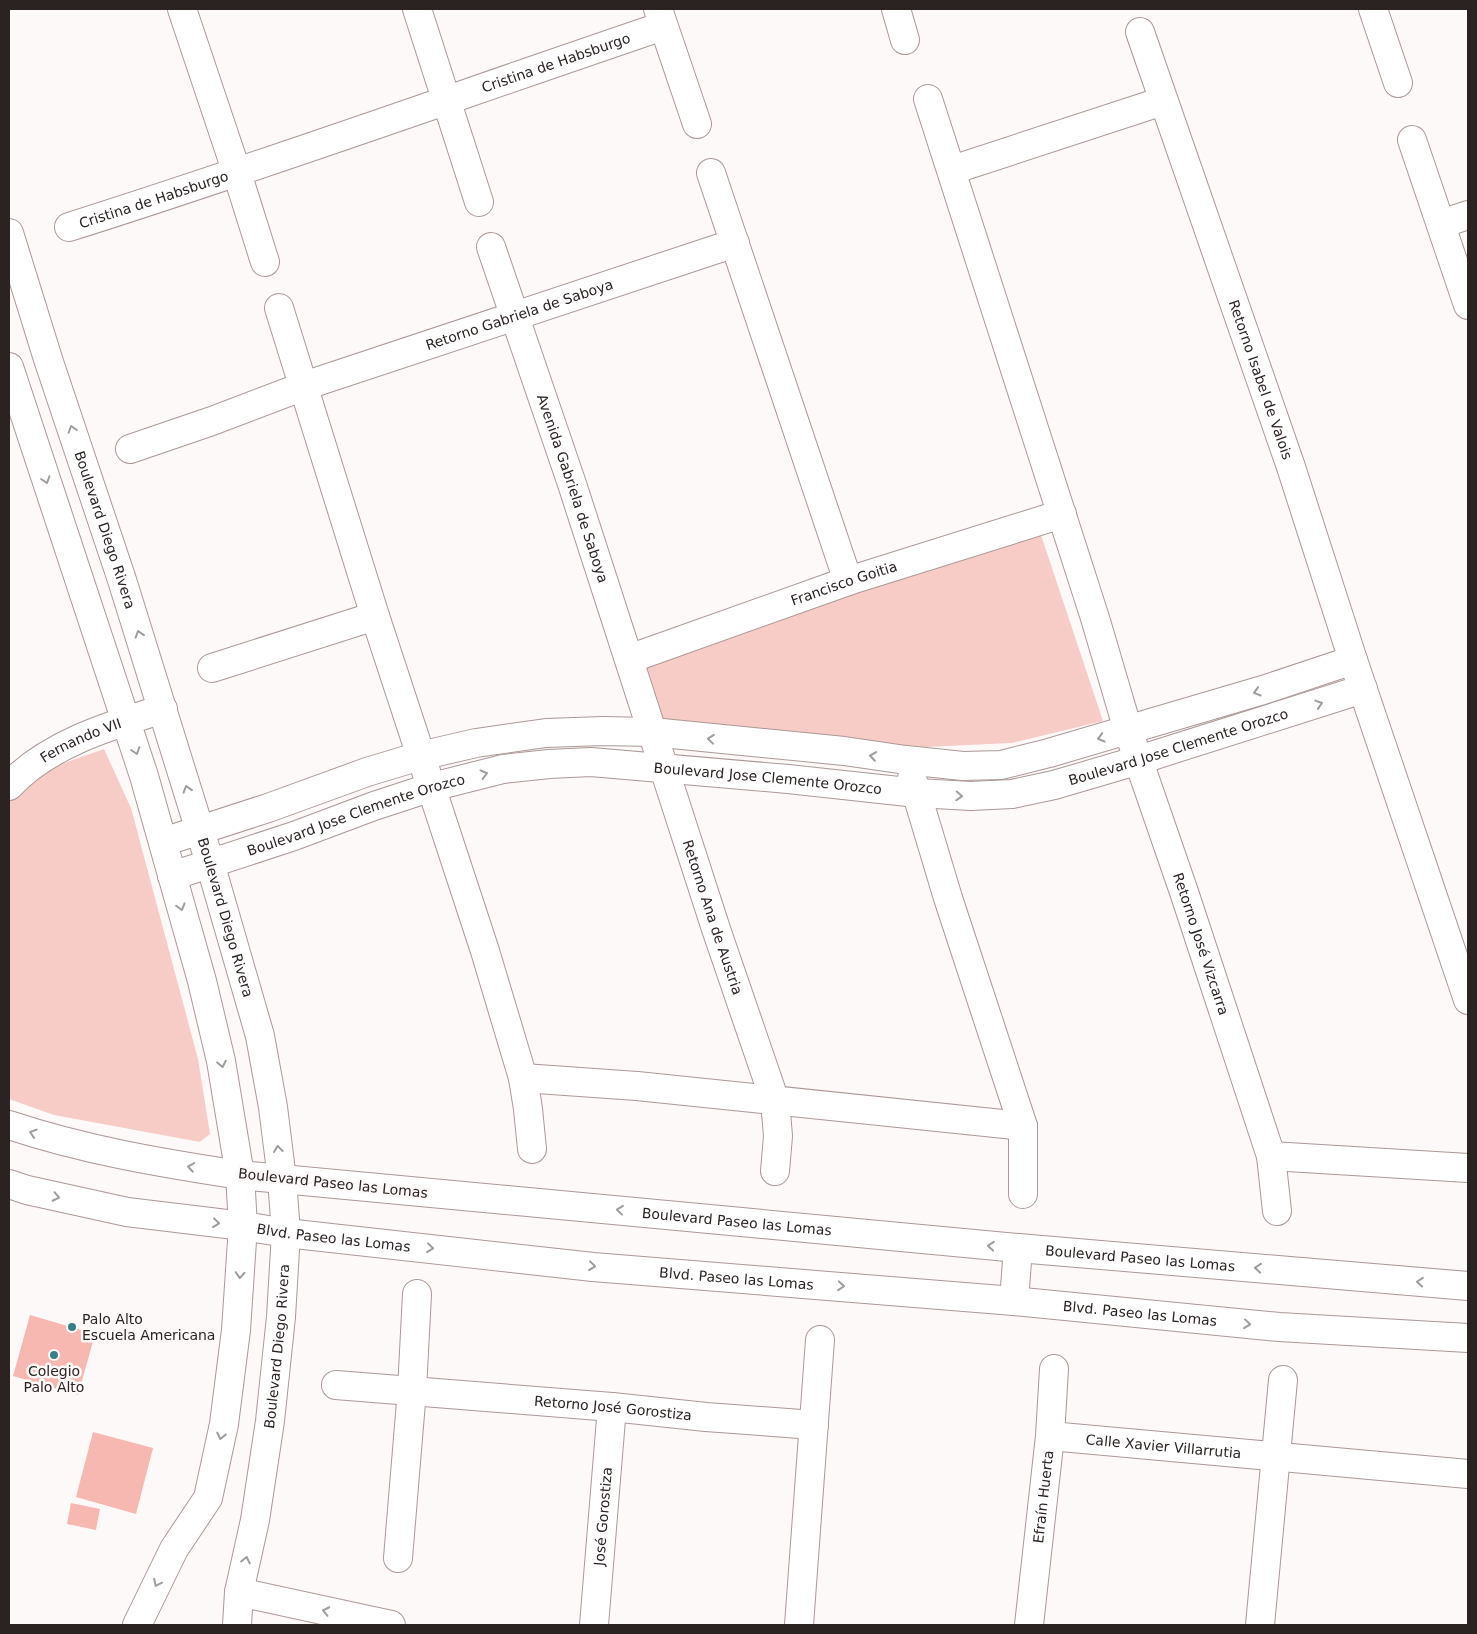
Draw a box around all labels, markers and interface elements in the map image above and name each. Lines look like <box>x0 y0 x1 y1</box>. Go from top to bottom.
street label: Cristina de Habsburgo <box>480 30 632 96</box>
street label: Cristina de Habsburgo <box>77 168 230 231</box>
street label: Retorno Gabriela de Saboya <box>424 276 615 353</box>
street label: Retorno Isabel de Valois <box>1226 298 1296 462</box>
street label: Avenida Gabriela de Saboya <box>534 392 611 585</box>
one-way arrow <box>67 426 77 434</box>
street label: Boulevard Diego Rivera <box>71 449 138 611</box>
one-way arrow <box>40 475 50 484</box>
street label: Francisco Goitia <box>789 558 899 609</box>
one-way arrow <box>135 630 145 638</box>
one-way arrow <box>1253 686 1262 696</box>
one-way arrow <box>1314 700 1322 710</box>
street label: Boulevard Jose Clemente Orozco <box>1067 705 1290 788</box>
street label: Fernando VII <box>37 715 123 766</box>
one-way arrow <box>1098 732 1106 742</box>
one-way arrow <box>707 733 715 744</box>
one-way arrow <box>130 746 140 754</box>
one-way arrow <box>868 751 877 761</box>
street label: Boulevard Jose Clemente Orozco <box>653 759 883 797</box>
one-way arrow <box>480 769 489 780</box>
street label: Boulevard Jose Clemente Orozco <box>245 771 467 859</box>
one-way arrow <box>183 785 193 793</box>
one-way arrow <box>956 790 964 801</box>
street label: Boulevard Diego Rivera <box>195 836 256 999</box>
street label: Retorno Ana de Austria <box>680 838 746 997</box>
street label: Retorno José Vizcarra <box>1170 871 1232 1017</box>
one-way arrow <box>175 902 185 910</box>
one-way arrow <box>216 1060 226 1068</box>
one-way arrow <box>29 1129 37 1139</box>
one-way arrow <box>273 1145 284 1153</box>
one-way arrow <box>187 1163 196 1173</box>
street label: Boulevard Paseo las Lomas <box>237 1165 429 1201</box>
one-way arrow <box>51 1191 60 1201</box>
one-way arrow <box>616 1205 624 1216</box>
street label: Boulevard Paseo las Lomas <box>641 1205 832 1238</box>
one-way arrow <box>212 1217 220 1228</box>
street label: Blvd. Paseo las Lomas <box>255 1220 411 1255</box>
one-way arrow <box>987 1241 995 1252</box>
one-way arrow <box>427 1242 435 1253</box>
street label: Boulevard Paseo las Lomas <box>1045 1242 1236 1274</box>
one-way arrow <box>588 1261 596 1272</box>
one-way arrow <box>1254 1262 1262 1273</box>
street label: Boulevard Diego Rivera <box>261 1263 292 1430</box>
street label: Blvd. Paseo las Lomas <box>659 1264 814 1293</box>
one-way arrow <box>234 1271 245 1279</box>
one-way arrow <box>1415 1276 1423 1287</box>
one-way arrow <box>837 1280 845 1291</box>
street label: Blvd. Paseo las Lomas <box>1062 1298 1218 1329</box>
place label: Palo Alto Escuela Americana <box>82 1311 215 1343</box>
one-way arrow <box>1243 1318 1251 1329</box>
marker: Palo Alto Escuela Americana <box>66 1321 78 1333</box>
marker: Colegio Palo Alto <box>48 1349 60 1361</box>
place label: Colegio Palo Alto <box>24 1363 84 1395</box>
street label: Retorno José Gorostiza <box>534 1393 693 1423</box>
street label: Calle Xavier Villarrutia <box>1085 1431 1242 1461</box>
one-way arrow <box>216 1432 227 1441</box>
street label: Efraín Huerta <box>1030 1450 1056 1544</box>
street label: José Gorostiza <box>591 1466 615 1567</box>
one-way arrow <box>240 1555 251 1564</box>
one-way arrow <box>153 1578 164 1587</box>
one-way arrow <box>322 1606 331 1617</box>

